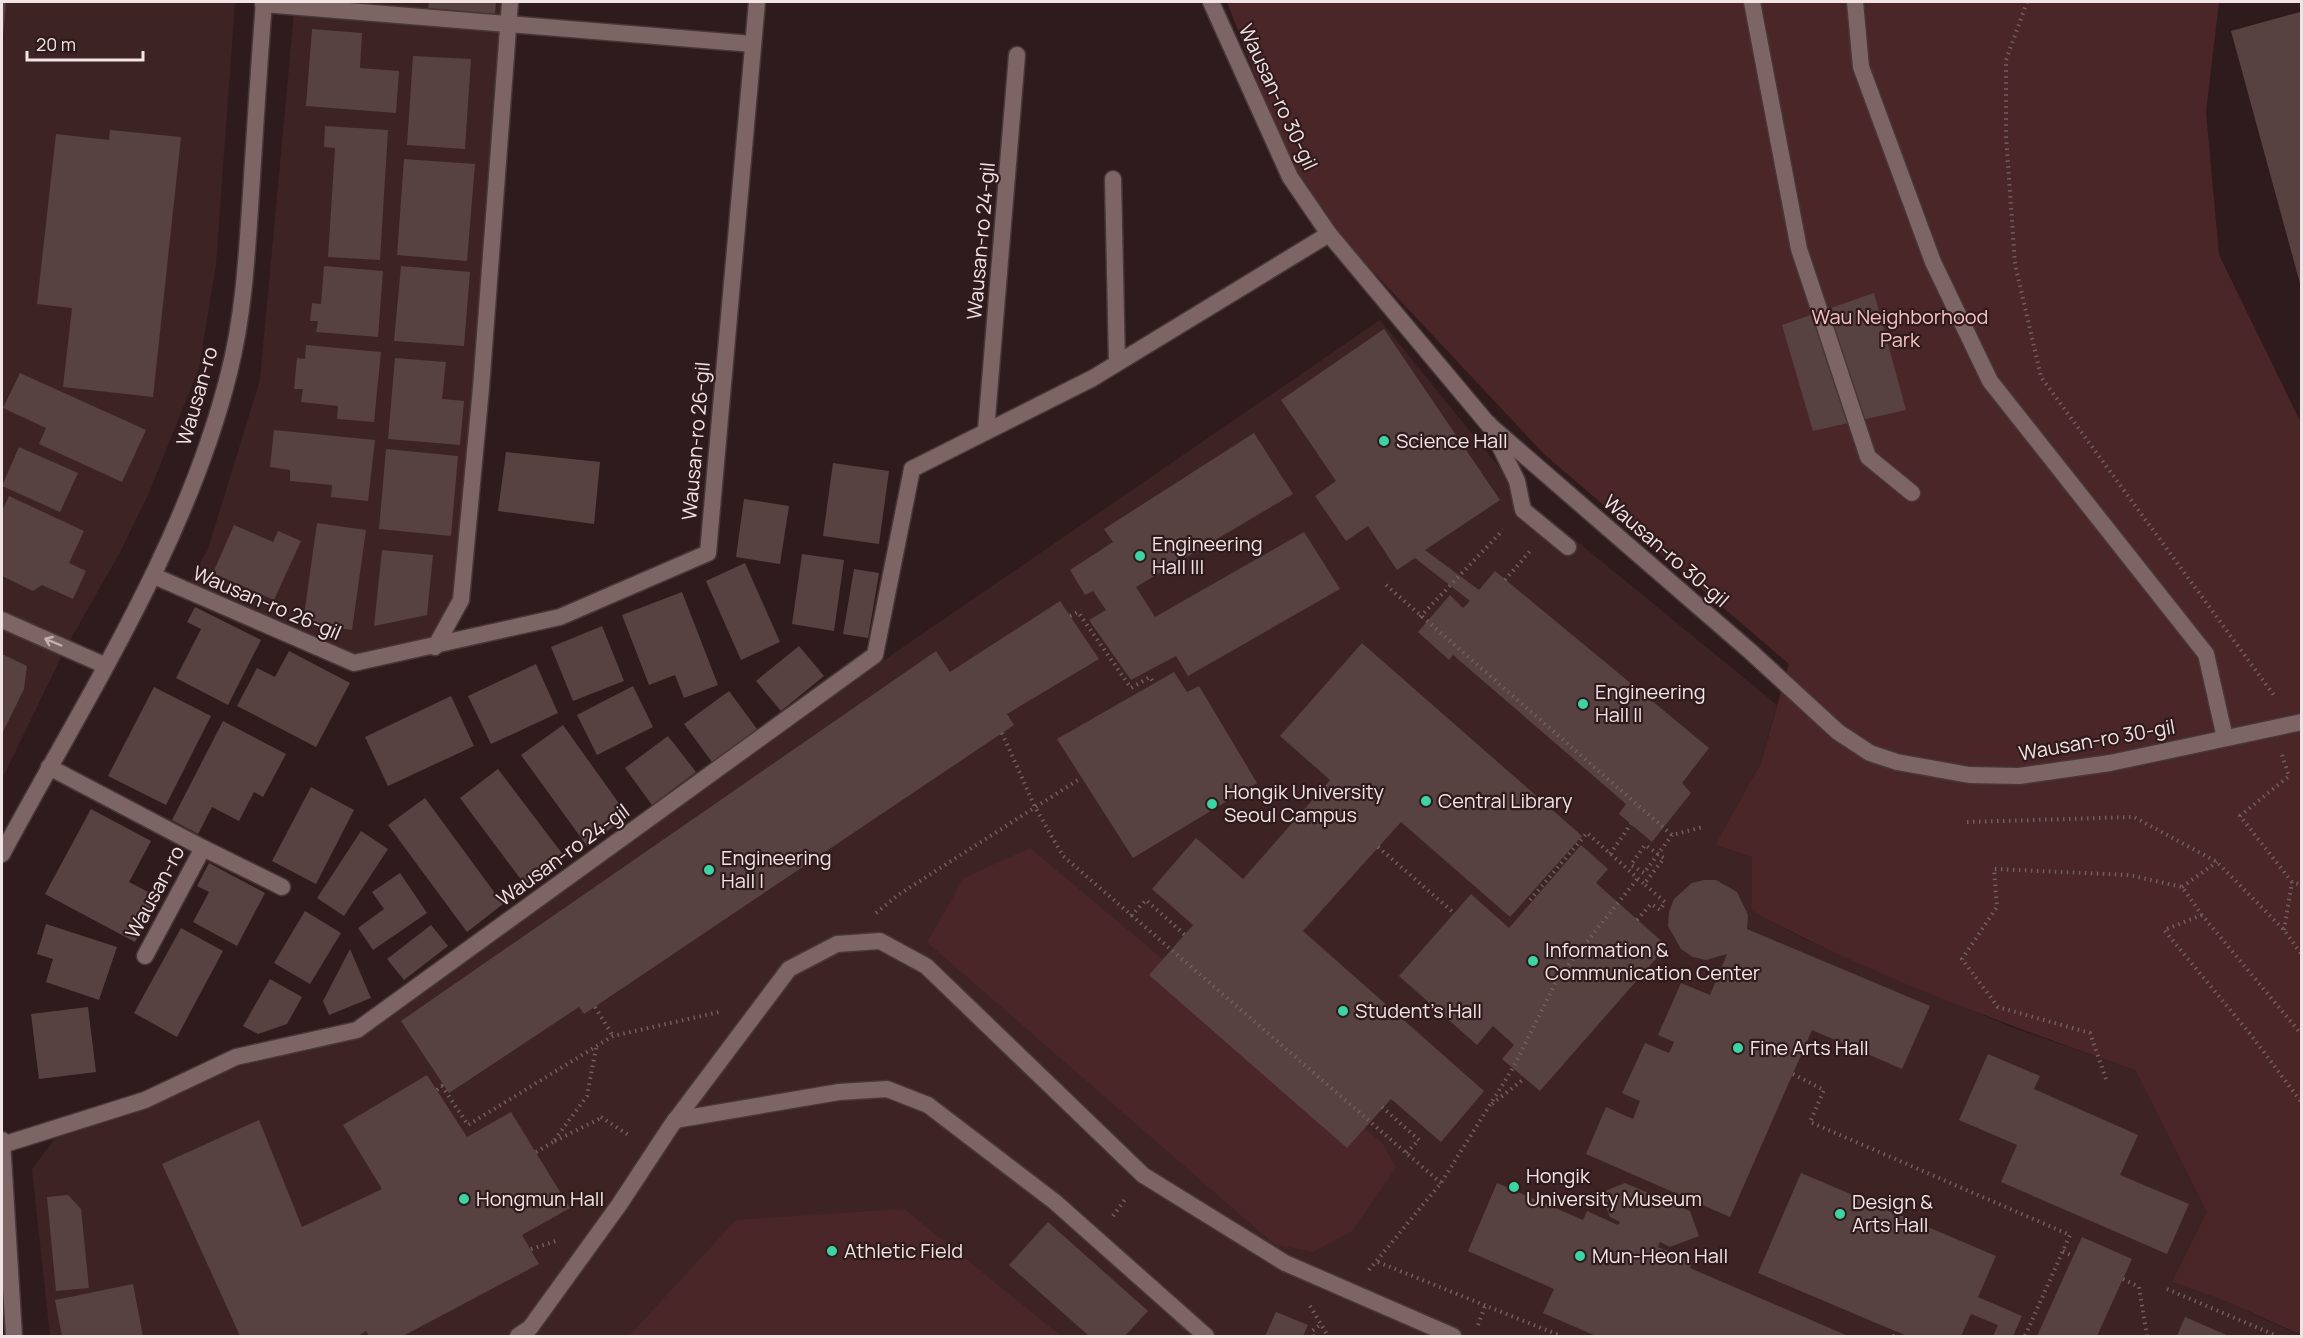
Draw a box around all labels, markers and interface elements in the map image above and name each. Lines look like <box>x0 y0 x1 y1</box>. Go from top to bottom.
street label: Wausan-ro 30-gil <box>1233 19 1324 174</box>
scale bar <box>27 24 142 62</box>
text: 20 m <box>36 32 76 56</box>
street label: Wausan-ro 24-gil <box>960 161 1001 321</box>
park label: Wau Neighborhood Park <box>1812 303 1988 353</box>
street label: Wausan-ro <box>170 343 224 448</box>
street label: Wausan-ro 26-gil <box>675 361 716 521</box>
place label: Science Hall <box>1396 427 1508 454</box>
marker: Science Hall <box>1377 434 1391 448</box>
street label: Wausan-ro 30-gil <box>1598 488 1735 613</box>
place label: Engineering Hall III <box>1152 530 1263 580</box>
marker: Engineering Hall III <box>1133 549 1147 563</box>
street label: Wausan-ro 26-gil <box>189 559 346 646</box>
one-way arrow <box>44 636 63 647</box>
place label: Engineering Hall II <box>1595 678 1706 728</box>
marker: Engineering Hall II <box>1576 697 1590 711</box>
street label: Wausan-ro 30-gil <box>2017 712 2177 767</box>
place label: Hongik University Seoul Campus <box>1224 778 1385 828</box>
place label: Central Library <box>1438 787 1573 814</box>
marker: Central Library <box>1419 794 1433 808</box>
street label: Wausan-ro 24-gil <box>491 797 635 912</box>
marker: Hongik University Seoul Campus <box>1205 797 1219 811</box>
street label: Wausan-ro <box>119 840 190 943</box>
place label: Engineering Hall I <box>721 844 832 894</box>
marker: Engineering Hall I <box>702 863 716 877</box>
place label: Information & Communication Center <box>1545 936 1760 986</box>
marker: Information & Communication Center <box>1526 954 1540 968</box>
place label: Student's Hall <box>1355 997 1482 1024</box>
marker: Student's Hall <box>1336 1004 1350 1018</box>
place label: Fine Arts Hall <box>1750 1034 1869 1061</box>
marker: Fine Arts Hall <box>1731 1041 1745 1055</box>
place label: Hongik University Museum <box>1526 1162 1702 1212</box>
marker: Hongik University Museum <box>1507 1180 1521 1194</box>
place label: Hongmun Hall <box>476 1185 604 1212</box>
place label: Design & Arts Hall <box>1852 1188 1933 1238</box>
marker: Hongmun Hall <box>457 1192 471 1206</box>
marker: Design & Arts Hall <box>1833 1207 1847 1221</box>
place label: Athletic Field <box>844 1237 963 1264</box>
place label: Mun-Heon Hall <box>1592 1242 1728 1269</box>
marker: Athletic Field <box>825 1244 839 1258</box>
marker: Mun-Heon Hall <box>1573 1249 1587 1263</box>

